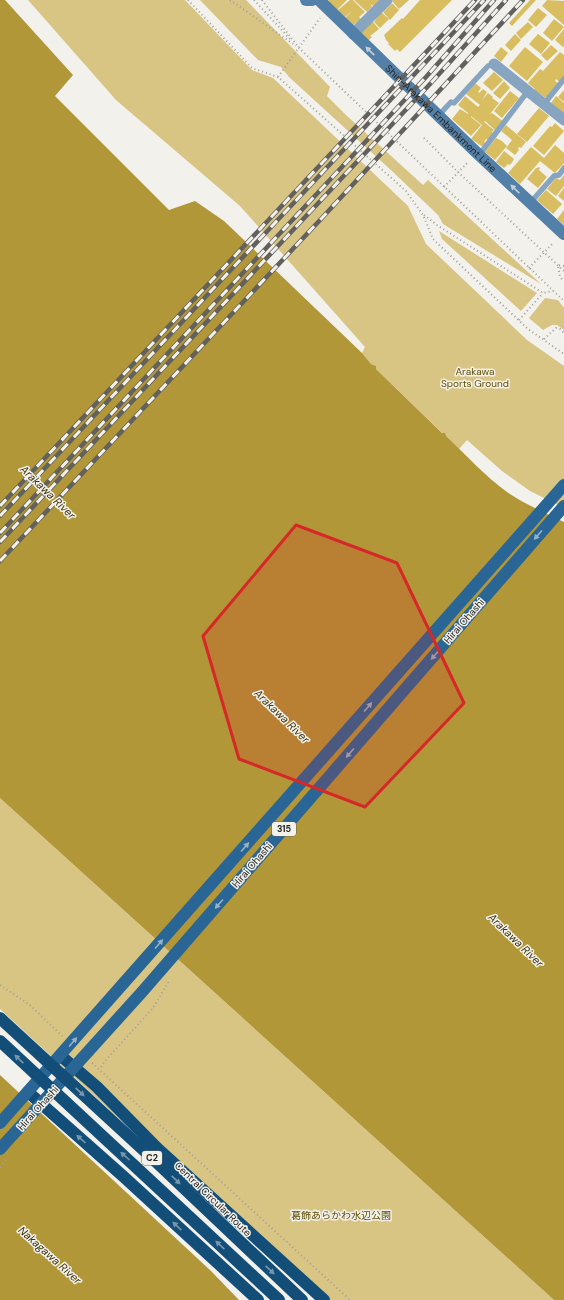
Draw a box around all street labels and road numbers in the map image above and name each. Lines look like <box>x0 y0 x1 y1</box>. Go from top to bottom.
street label: Shin-Arakawa Embankment Line <box>383 62 500 175</box>
street label: Hirai Ohashi <box>441 596 487 646</box>
road number: 315 <box>272 822 296 836</box>
street label: Hirai Ohashi <box>229 840 275 890</box>
street label: Hirai Ohashi <box>15 1083 61 1133</box>
road number: C2 <box>142 1151 162 1165</box>
street label: Central Circular Route <box>172 1159 254 1239</box>

